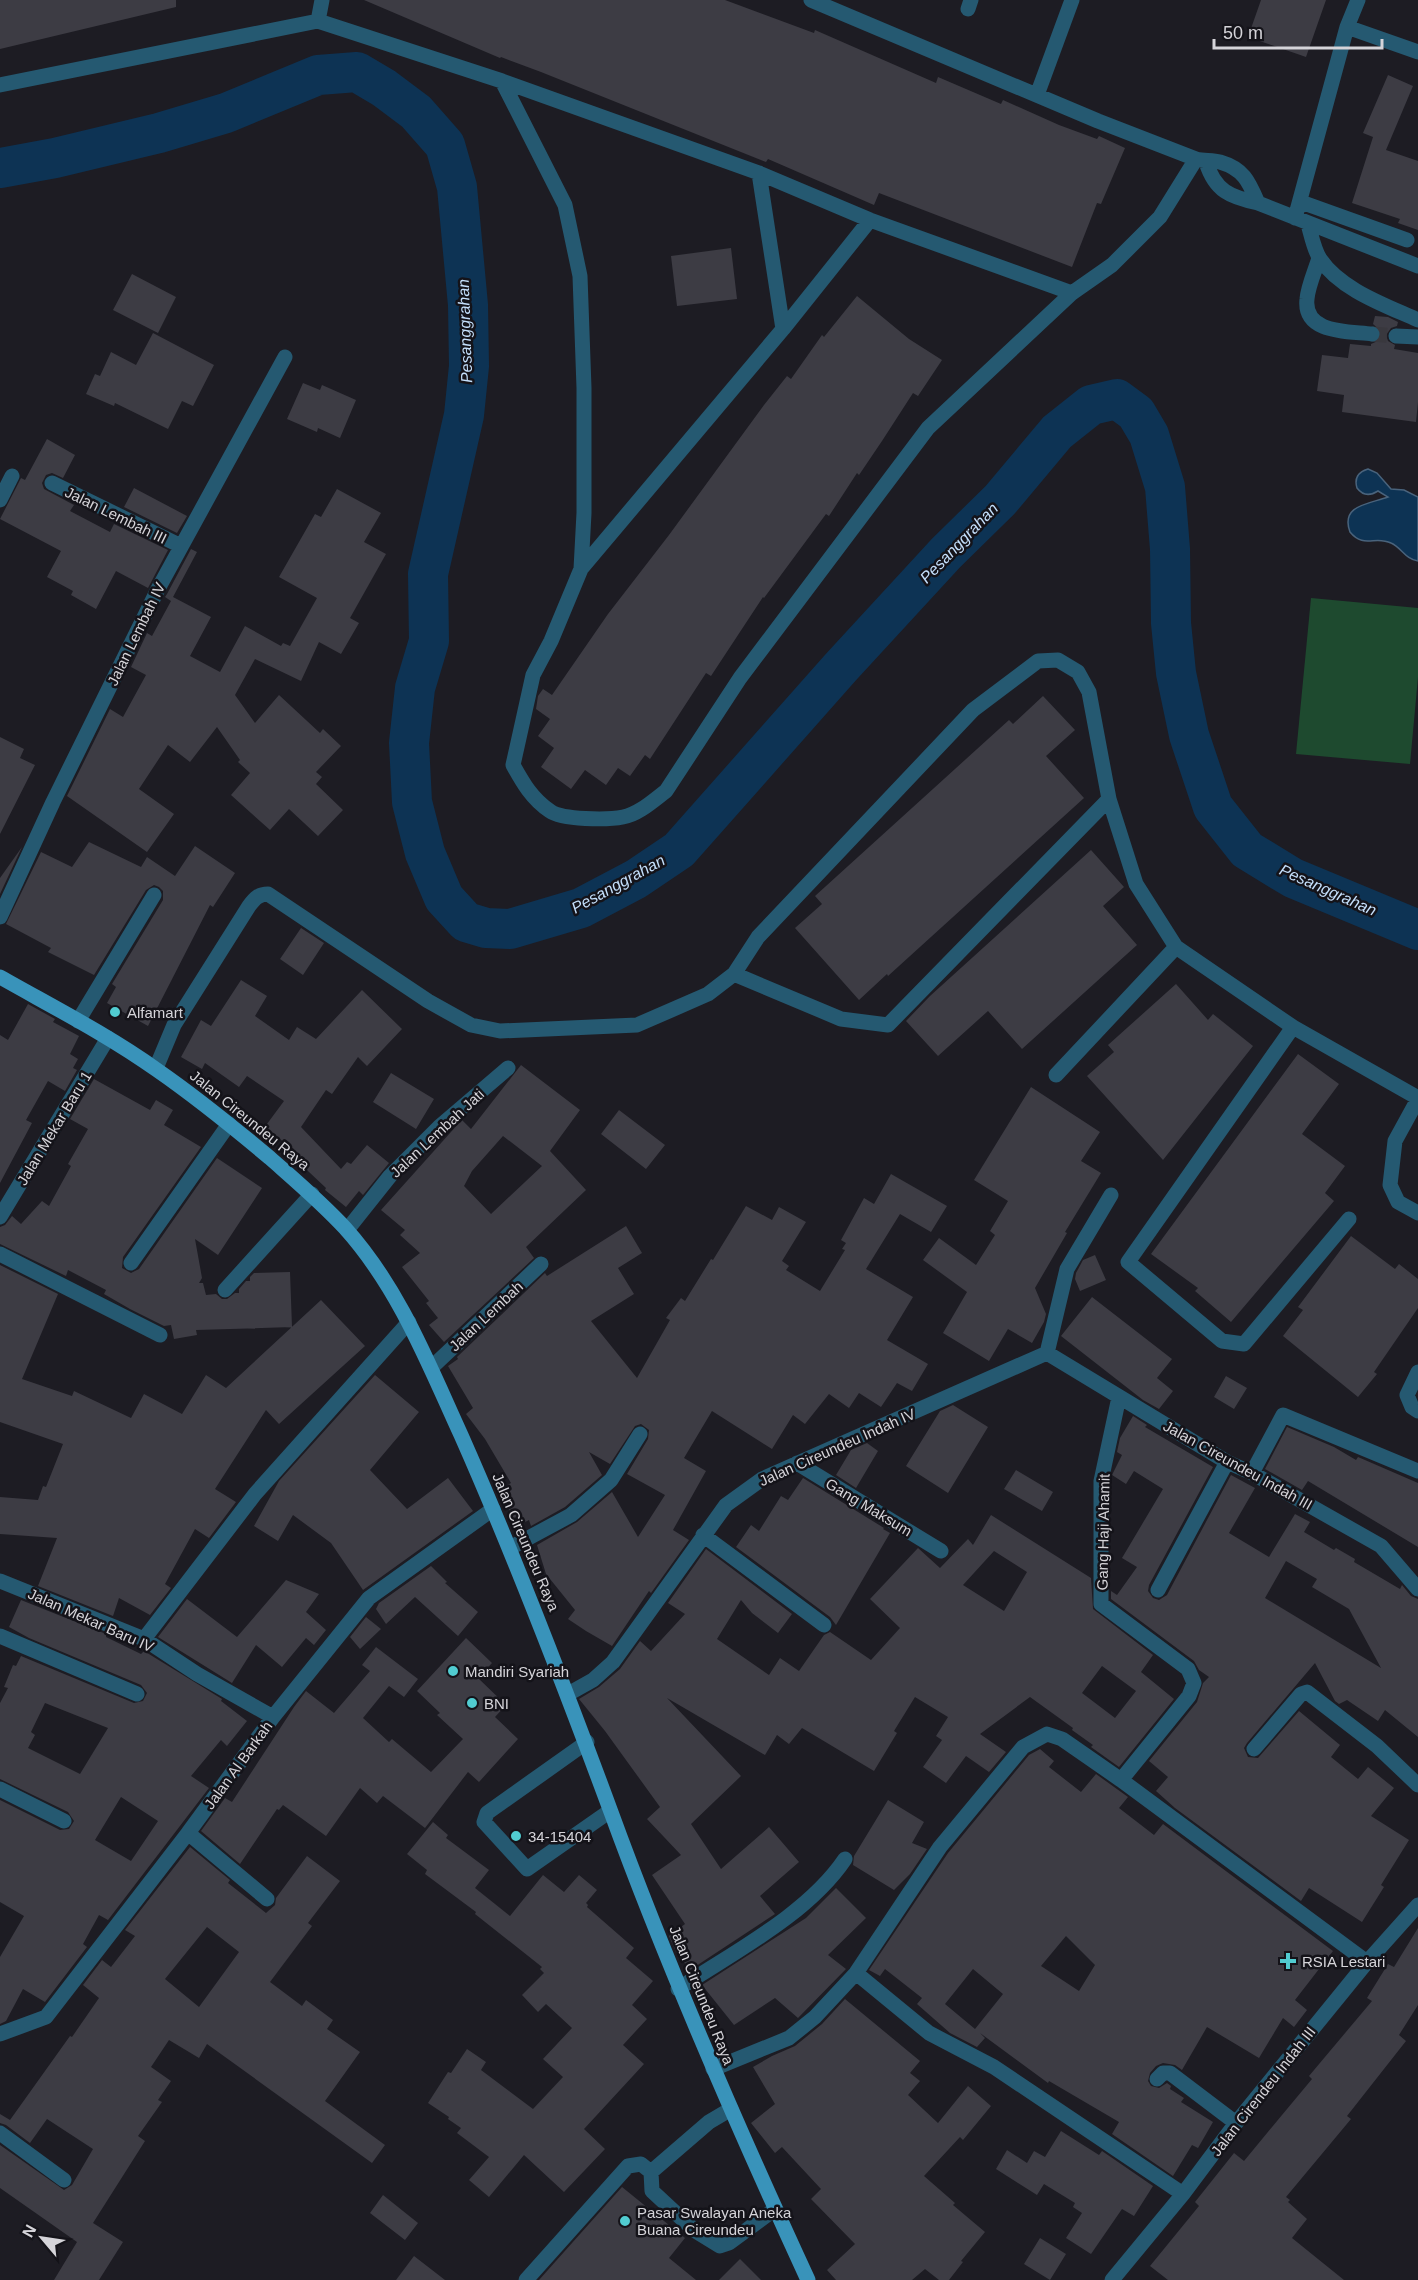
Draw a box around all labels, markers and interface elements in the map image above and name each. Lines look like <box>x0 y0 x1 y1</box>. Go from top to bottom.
scale bar <box>1214 12 1382 50</box>
text: 50 m <box>1223 23 1263 43</box>
water label: Pesanggrahan <box>455 279 475 383</box>
street label: Jalan Lembah III <box>62 483 170 547</box>
water label: Pesanggrahan <box>917 500 1001 586</box>
street label: Jalan Lembah IV <box>104 580 168 688</box>
water label: Pesanggrahan <box>568 851 668 917</box>
water label: Pesanggrahan <box>1277 861 1379 919</box>
place label: Alfamart <box>127 1004 184 1021</box>
marker: Alfamart <box>108 1005 122 1019</box>
street label: Jalan Cireundeu Raya <box>187 1067 314 1174</box>
street label: Jalan Mekar Baru 1 <box>13 1068 95 1188</box>
street label: Jalan Lembah Jati <box>387 1085 487 1181</box>
street label: Jalan Lembah <box>446 1278 526 1354</box>
street label: Jalan Cireundeu Indah IV <box>756 1405 918 1489</box>
street label: Jalan Cireundeu Indah III <box>1161 1417 1315 1513</box>
street label: Jalan Cireundeu Raya <box>489 1470 563 1614</box>
street label: Gang Haji Ahamit <box>1093 1473 1113 1591</box>
street label: Gang Maksum <box>823 1475 915 1539</box>
street label: Jalan Mekar Baru IV <box>25 1585 157 1655</box>
place label: Mandiri Syariah <box>465 1663 569 1680</box>
marker: Mandiri Syariah <box>446 1664 460 1678</box>
place label: BNI <box>484 1695 509 1712</box>
marker: BNI <box>465 1696 479 1710</box>
street label: Jalan Al Barkah <box>200 1718 276 1812</box>
place label: 34-15404 <box>528 1828 591 1845</box>
marker: 34-15404 <box>509 1829 523 1843</box>
street label: Jalan Cireundeu Raya <box>666 1923 738 2068</box>
marker: RSIA Lestari <box>1279 1952 1297 1970</box>
place label: RSIA Lestari <box>1302 1953 1385 1970</box>
street label: Jalan Cirendeu Indah III <box>1207 2023 1319 2159</box>
place label: Pasar Swalayan Aneka Buana Cireundeu <box>637 2204 792 2238</box>
north arrow <box>12 2208 72 2268</box>
marker: Pasar Swalayan Aneka Buana Cireundeu <box>618 2214 632 2228</box>
text: N <box>19 2222 40 2240</box>

